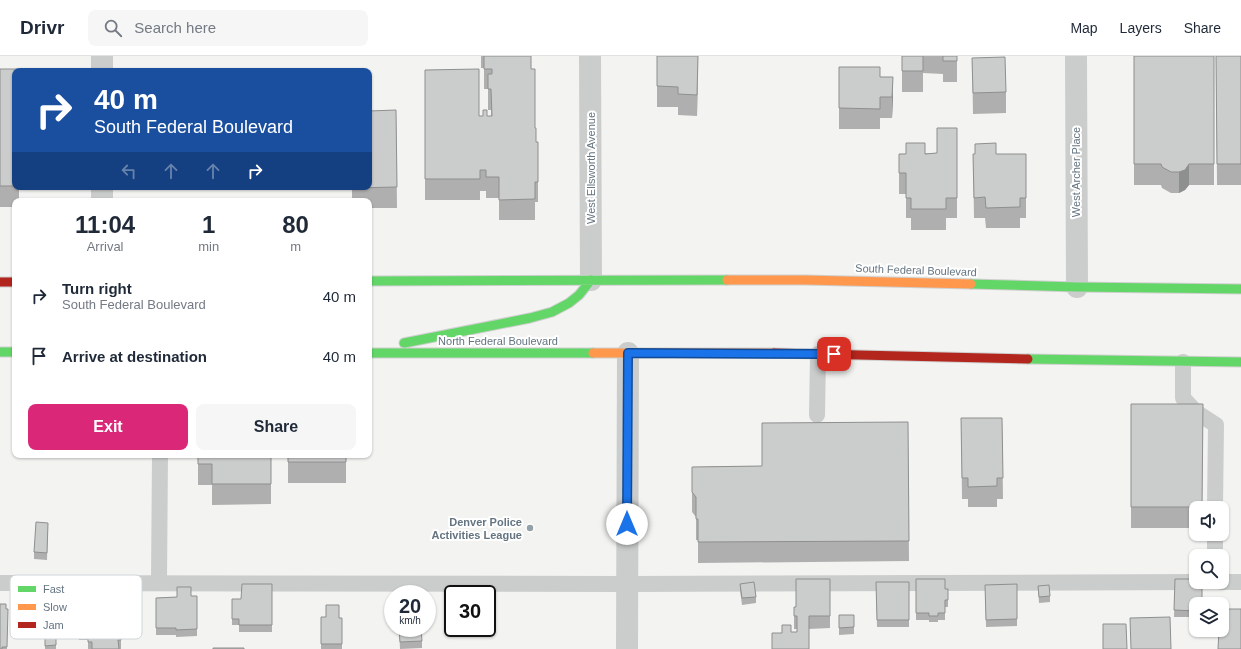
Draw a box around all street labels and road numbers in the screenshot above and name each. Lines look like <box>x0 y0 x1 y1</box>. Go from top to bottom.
street label: West Ellsworth Avenue <box>585 112 597 224</box>
street label: West Archer Place <box>1070 127 1082 217</box>
street label: South Federal Boulevard <box>855 262 977 278</box>
street label: North Federal Boulevard <box>438 335 558 347</box>

